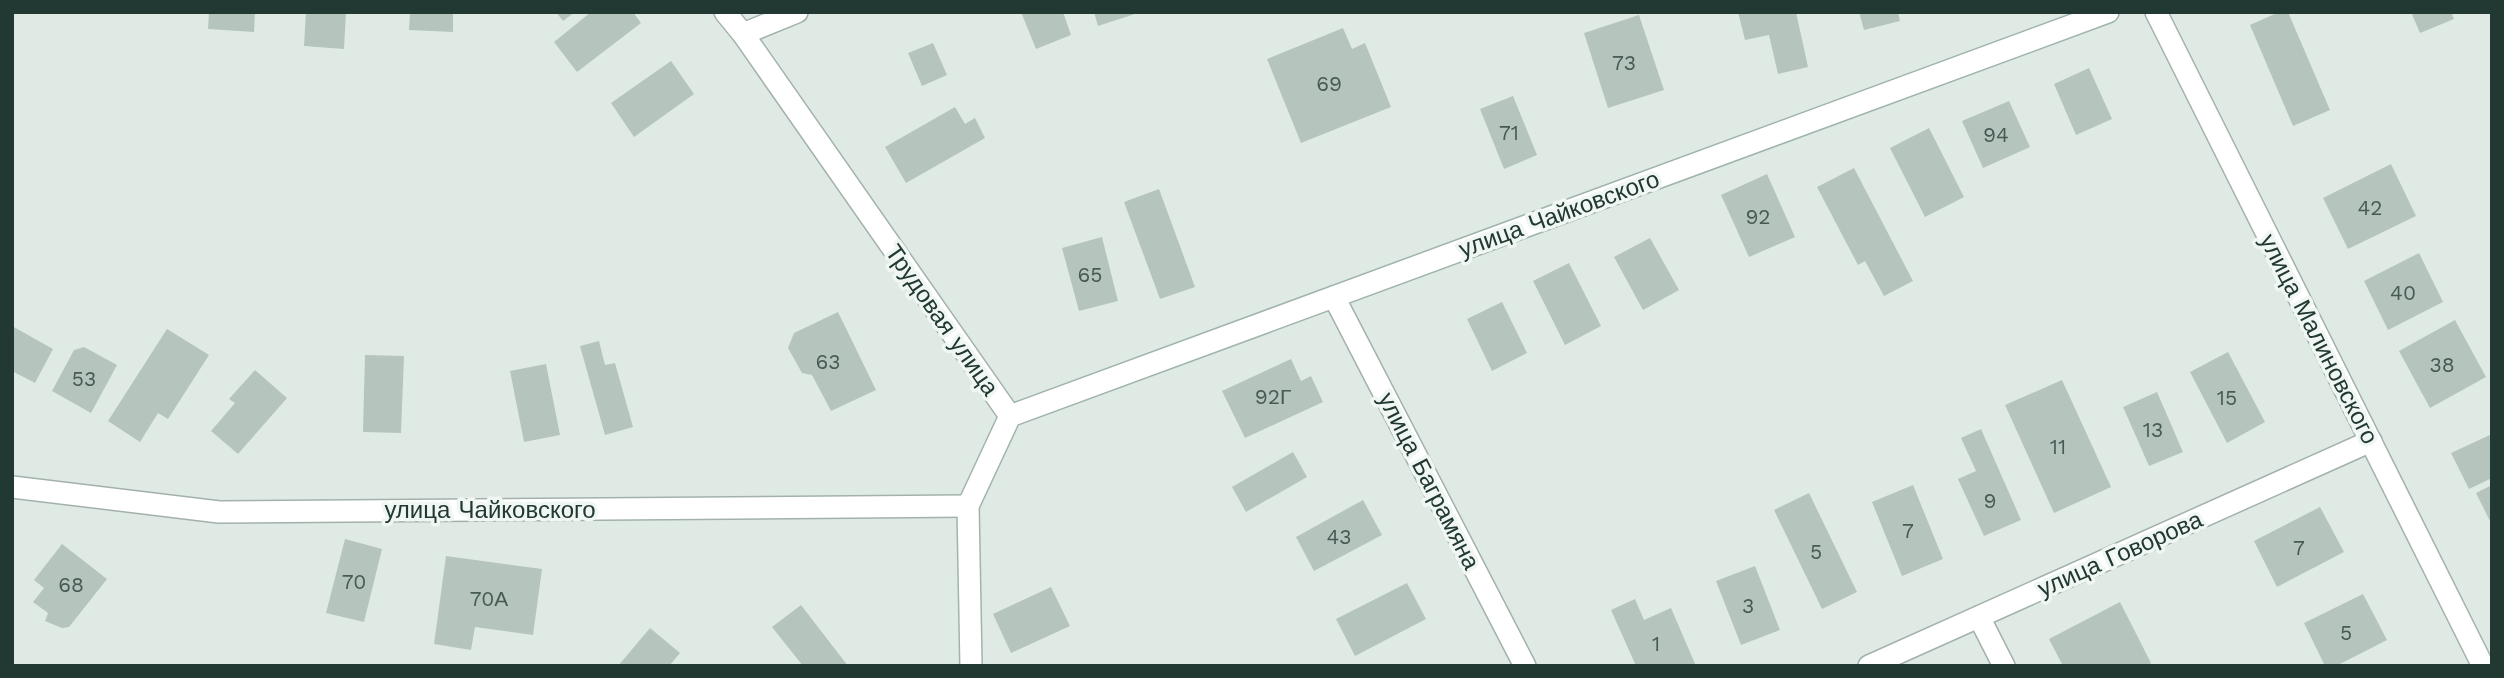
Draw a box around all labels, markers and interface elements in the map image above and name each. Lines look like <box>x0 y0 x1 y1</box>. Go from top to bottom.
house number: 73 <box>1612 50 1636 75</box>
house number: 69 <box>1316 71 1342 96</box>
house number: 71 <box>1499 120 1519 145</box>
house number: 94 <box>1983 122 2009 147</box>
street label: улица Чайковского <box>1455 165 1663 263</box>
house number: 42 <box>2357 195 2383 220</box>
house number: 92 <box>1745 204 1771 229</box>
street label: улица Малиновского <box>2254 229 2384 449</box>
street label: Трудовая улица <box>880 239 1005 401</box>
house number: 65 <box>1078 262 1103 287</box>
house number: 40 <box>2390 280 2416 305</box>
house number: 63 <box>815 349 841 374</box>
house number: 38 <box>2429 352 2455 377</box>
house number: 53 <box>72 366 96 391</box>
house number: 92Г <box>1255 384 1291 409</box>
house number: 15 <box>2217 385 2237 410</box>
street label: улица Баграмяна <box>1372 388 1486 575</box>
house number: 13 <box>2143 417 2163 442</box>
house number: 11 <box>2050 434 2066 459</box>
house number: 9 <box>1984 488 1996 513</box>
street label: улица Чайковского <box>384 496 596 524</box>
street label: улица Говорова <box>2033 505 2207 603</box>
house number: 7 <box>1902 518 1914 543</box>
house number: 43 <box>1326 524 1352 549</box>
house number: 7 <box>2293 535 2305 560</box>
house number: 5 <box>1810 539 1822 564</box>
house number: 70 <box>342 569 366 594</box>
house number: 68 <box>58 572 84 597</box>
house number: 70А <box>470 586 508 611</box>
house number: 3 <box>1742 593 1754 618</box>
house number: 5 <box>2340 620 2352 645</box>
house number: 1 <box>1652 631 1660 656</box>

